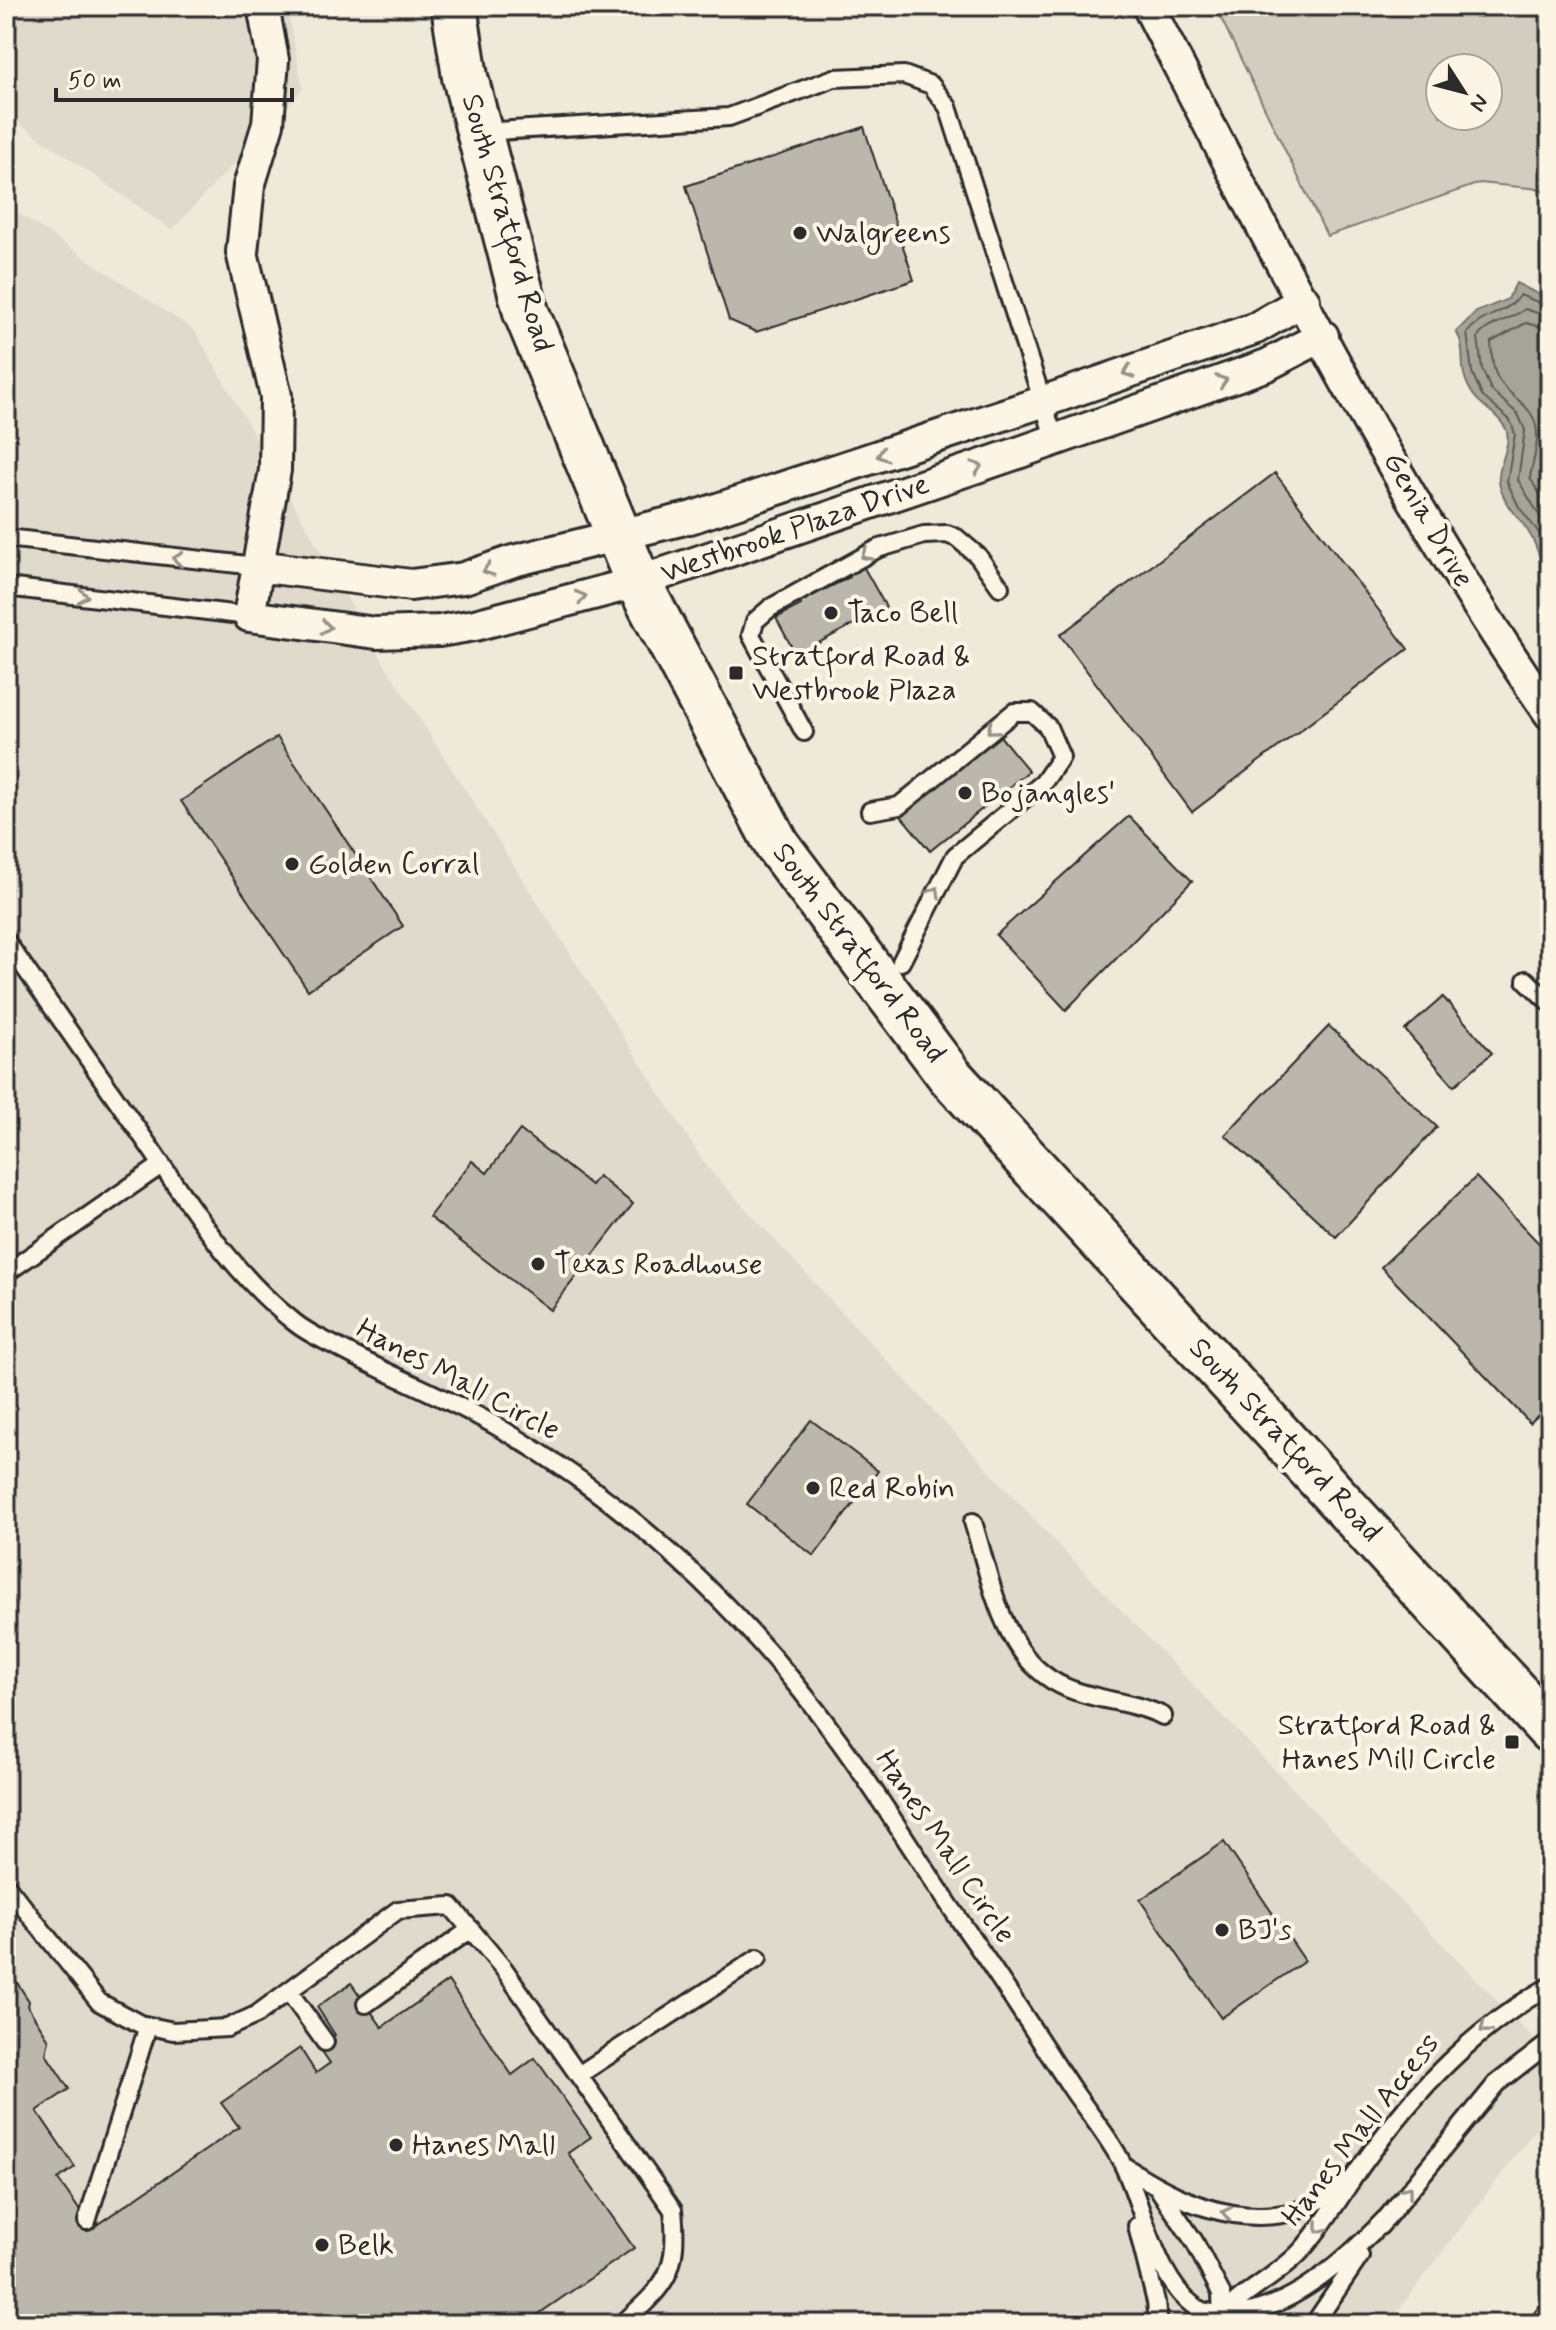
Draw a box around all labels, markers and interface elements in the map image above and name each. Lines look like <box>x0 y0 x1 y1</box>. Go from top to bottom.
scale bar <box>56 52 292 102</box>
north arrow <box>1424 52 1504 132</box>
text: 50 m <box>68 66 122 97</box>
text: N <box>1463 88 1494 117</box>
street label: South Stratford Road <box>450 90 562 357</box>
place label: Walgreens <box>816 214 950 255</box>
marker: Walgreens <box>791 224 809 242</box>
one-way arrow <box>1122 362 1136 379</box>
one-way arrow <box>1215 374 1229 391</box>
one-way arrow <box>876 445 890 461</box>
street label: Genia Drive <box>1373 445 1483 595</box>
one-way arrow <box>969 460 983 476</box>
street label: Westbrook Plaza Drive <box>656 465 934 593</box>
one-way arrow <box>859 546 874 561</box>
one-way arrow <box>172 550 185 567</box>
one-way arrow <box>482 560 496 577</box>
one-way arrow <box>77 588 90 605</box>
one-way arrow <box>574 590 588 607</box>
place label: Taco Bell <box>847 594 958 633</box>
marker: Taco Bell <box>822 604 840 622</box>
one-way arrow <box>320 618 333 635</box>
place label: Stratford Road & Westbrook Plaza <box>752 637 970 710</box>
marker: Stratford Road & Westbrook Plaza <box>727 664 745 682</box>
one-way arrow <box>986 720 1001 734</box>
place label: Bojangles' <box>981 774 1115 813</box>
marker: Bojangles' <box>956 784 974 802</box>
street label: South Stratford Road <box>762 835 955 1072</box>
place label: Golden Corral <box>308 845 479 884</box>
marker: Golden Corral <box>283 855 301 873</box>
one-way arrow <box>925 885 940 900</box>
place label: Texas Roadhouse <box>554 1245 763 1284</box>
marker: Texas Roadhouse <box>529 1255 547 1273</box>
street label: Hanes Mall Circle <box>349 1310 567 1450</box>
street label: South Stratford Road <box>1178 1329 1390 1552</box>
place label: Red Robin <box>829 1469 955 1508</box>
marker: Red Robin <box>804 1479 822 1497</box>
place label: Stratford Road & Hanes Mill Circle <box>1278 1706 1496 1779</box>
marker: Stratford Road & Hanes Mill Circle <box>1503 1733 1521 1751</box>
street label: Hanes Mall Circle <box>866 1743 1024 1951</box>
place label: BJ's <box>1238 1911 1292 1950</box>
marker: BJ's <box>1213 1921 1231 1939</box>
one-way arrow <box>1479 2019 1494 2033</box>
street label: Hanes Mall Access <box>1273 2025 1449 2235</box>
place label: Hanes Mall <box>412 2126 555 2165</box>
marker: Hanes Mall <box>387 2136 405 2154</box>
one-way arrow <box>1397 2185 1411 2200</box>
one-way arrow <box>1220 2205 1234 2222</box>
one-way arrow <box>1315 2219 1329 2234</box>
place label: Belk <box>338 2226 394 2265</box>
marker: Belk <box>313 2236 331 2254</box>

